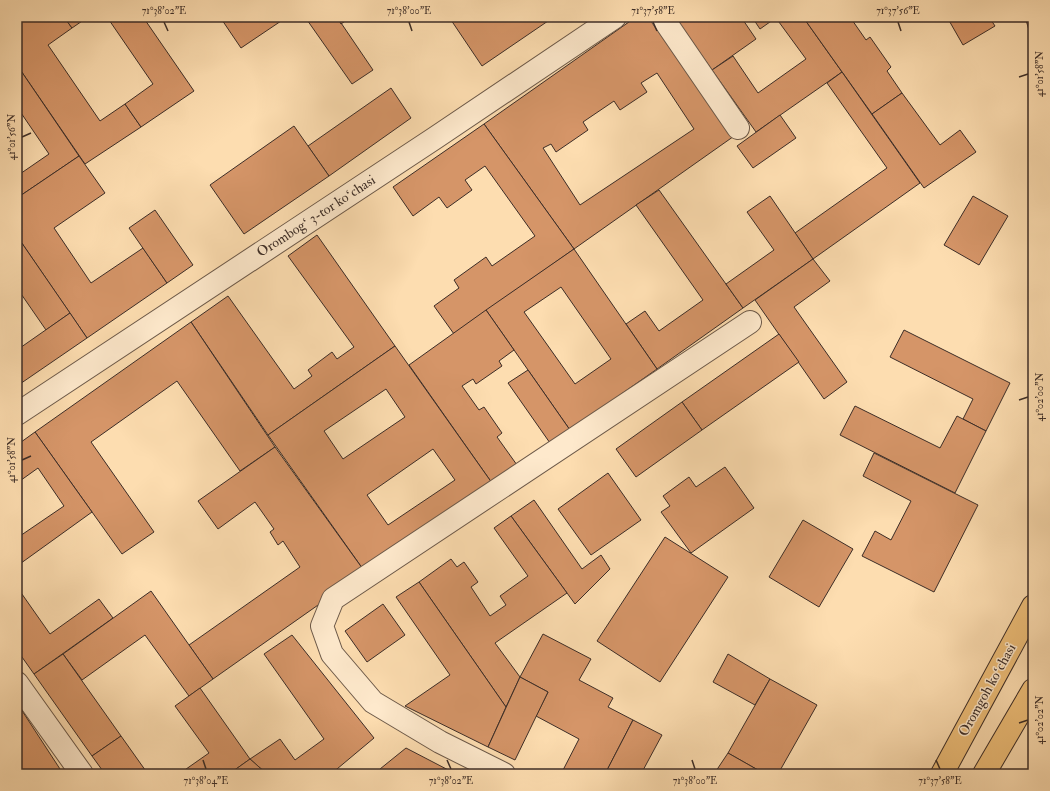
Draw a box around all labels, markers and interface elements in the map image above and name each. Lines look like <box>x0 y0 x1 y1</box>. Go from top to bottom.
text: 71°38'02"E <box>142 5 186 17</box>
text: 71°38'00"E <box>387 5 431 17</box>
text: 71°37'58"E <box>631 5 675 17</box>
text: 71°37'56"E <box>876 5 920 17</box>
text: 41°01'58"N <box>1034 51 1046 97</box>
text: 41°01'56"N <box>6 114 18 160</box>
street label: Orombogʻ 3-tor koʻchasi <box>253 171 379 261</box>
text: 41°02'00"N <box>1034 373 1046 421</box>
text: 41°01'58"N <box>6 437 18 483</box>
street label: Oromgoh koʻchasi <box>955 641 1020 739</box>
text: 41°02'02"N <box>1034 696 1046 744</box>
text: 71°38'04"E <box>184 775 228 787</box>
text: 71°38'02"E <box>429 775 473 787</box>
text: 71°38'00"E <box>673 775 717 787</box>
text: 71°37'58"E <box>918 775 962 787</box>

